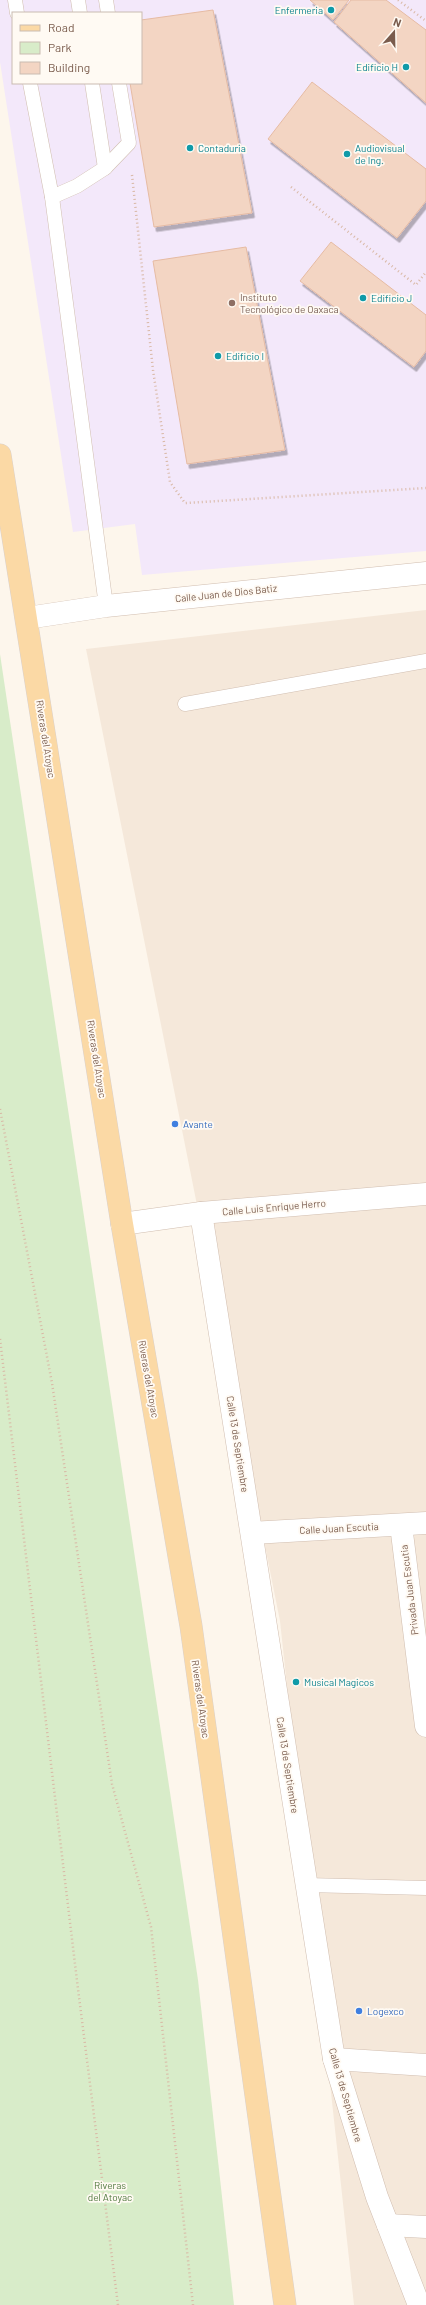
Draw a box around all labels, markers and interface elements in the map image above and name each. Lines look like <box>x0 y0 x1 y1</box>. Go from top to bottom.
place label: Enfermeria <box>275 4 323 16</box>
marker: Enfermeria <box>326 5 336 15</box>
legend <box>12 12 142 84</box>
north arrow <box>374 12 414 52</box>
text: N <box>392 15 403 29</box>
text: Road <box>48 20 75 34</box>
text: Park <box>48 40 72 54</box>
text: Building <box>48 60 90 74</box>
place label: Edificio H <box>356 61 398 73</box>
marker: Edificio H <box>401 62 411 72</box>
place label: Contaduria <box>198 142 246 154</box>
place label: Audiovisual de Ing. <box>355 142 405 166</box>
marker: Contaduria <box>185 143 195 153</box>
marker: Audiovisual de Ing. <box>342 149 352 159</box>
place label: Instituto Tecnológico de Oaxaca <box>240 291 339 315</box>
place label: Edificio J <box>371 292 412 304</box>
marker: Edificio J <box>358 293 368 303</box>
marker: Instituto Tecnológico de Oaxaca <box>227 298 237 308</box>
place label: Edificio I <box>226 350 264 362</box>
marker: Edificio I <box>213 351 223 361</box>
street label: Calle Juan de Dios Batiz <box>174 582 278 604</box>
street label: Riveras del Atoyac <box>34 699 58 779</box>
street label: Riveras del Atoyac <box>85 1019 109 1099</box>
place label: Avante <box>183 1118 213 1130</box>
marker: Avante <box>170 1119 180 1129</box>
street label: Calle Luis Enrique Herro <box>222 1196 326 1218</box>
street label: Riveras del Atoyac <box>136 1339 162 1419</box>
street label: Calle 13 de Septiembre <box>224 1395 252 1493</box>
street label: Calle Juan Escutia <box>299 1520 379 1536</box>
street label: Privada Juan Escutia <box>398 1544 420 1636</box>
street label: Riveras del Atoyac <box>190 1659 212 1739</box>
place label: Musical Magicos <box>304 1676 374 1688</box>
marker: Musical Magicos <box>291 1677 301 1687</box>
street label: Calle 13 de Septiembre <box>274 1716 302 1814</box>
place label: Logexco <box>367 2005 404 2017</box>
marker: Logexco <box>354 2006 364 2016</box>
street label: Calle 13 de Septiembre <box>327 2047 365 2143</box>
park label: Riveras del Atoyac <box>88 2179 132 2203</box>

